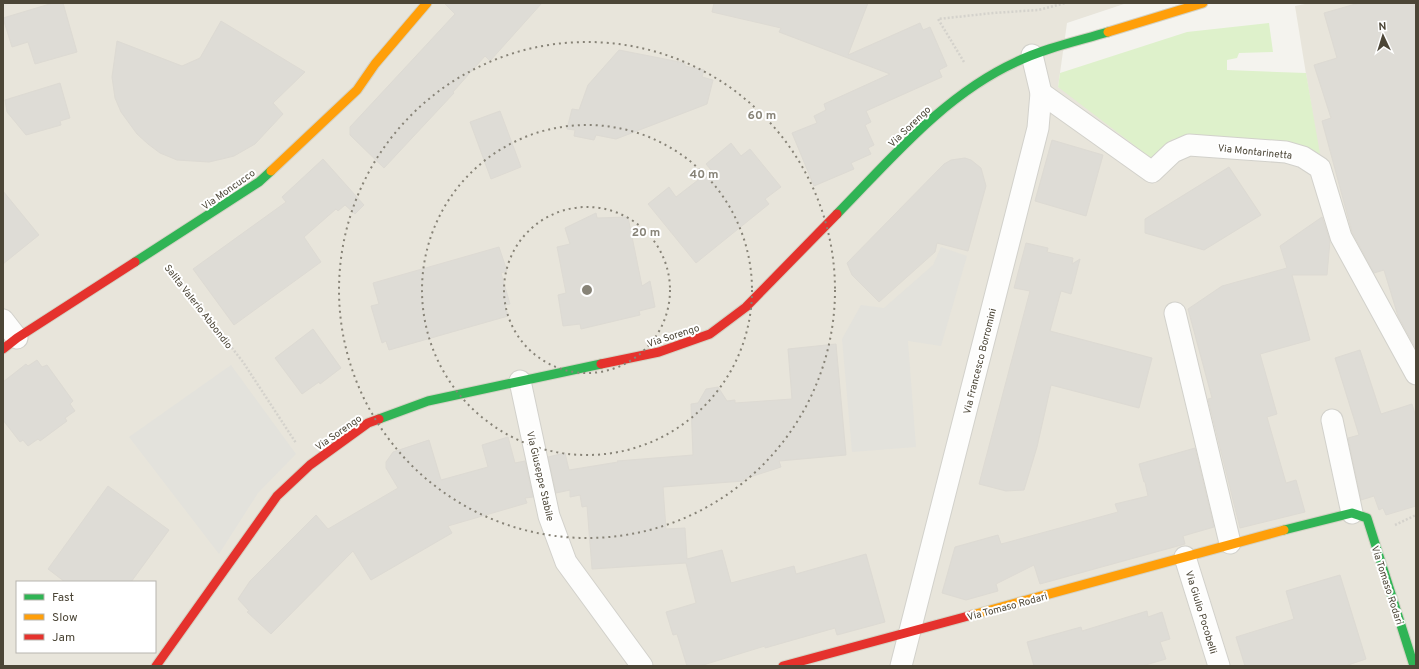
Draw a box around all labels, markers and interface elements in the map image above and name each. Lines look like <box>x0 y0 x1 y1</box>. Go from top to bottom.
north arrow <box>1363 16 1403 56</box>
text: N <box>1378 20 1387 34</box>
street label: Via Sorengo <box>886 103 934 151</box>
text: 60 m <box>748 108 776 124</box>
street label: Via Montarinetta <box>1217 142 1293 163</box>
street label: Via Moncucco <box>200 167 258 213</box>
text: 40 m <box>689 167 719 183</box>
text: 20 m <box>632 225 660 241</box>
street label: Salita Valerio Abbondio <box>161 262 235 352</box>
centre of rings <box>580 283 594 297</box>
street label: Via Francesco Borromini <box>961 307 1000 416</box>
street label: Via Sorengo <box>646 322 702 351</box>
street label: Via Sorengo <box>313 412 365 454</box>
street label: Via Giuseppe Stabile <box>523 430 556 523</box>
street label: Via Tomaso Rodari <box>1368 544 1406 627</box>
street label: Via Giulio Pocobelli <box>1182 569 1219 656</box>
legend <box>16 581 156 653</box>
text: Fast <box>52 590 74 606</box>
street label: Via Tomaso Rodari <box>966 590 1049 624</box>
text: Slow <box>52 610 78 626</box>
text: Jam <box>52 630 75 646</box>

